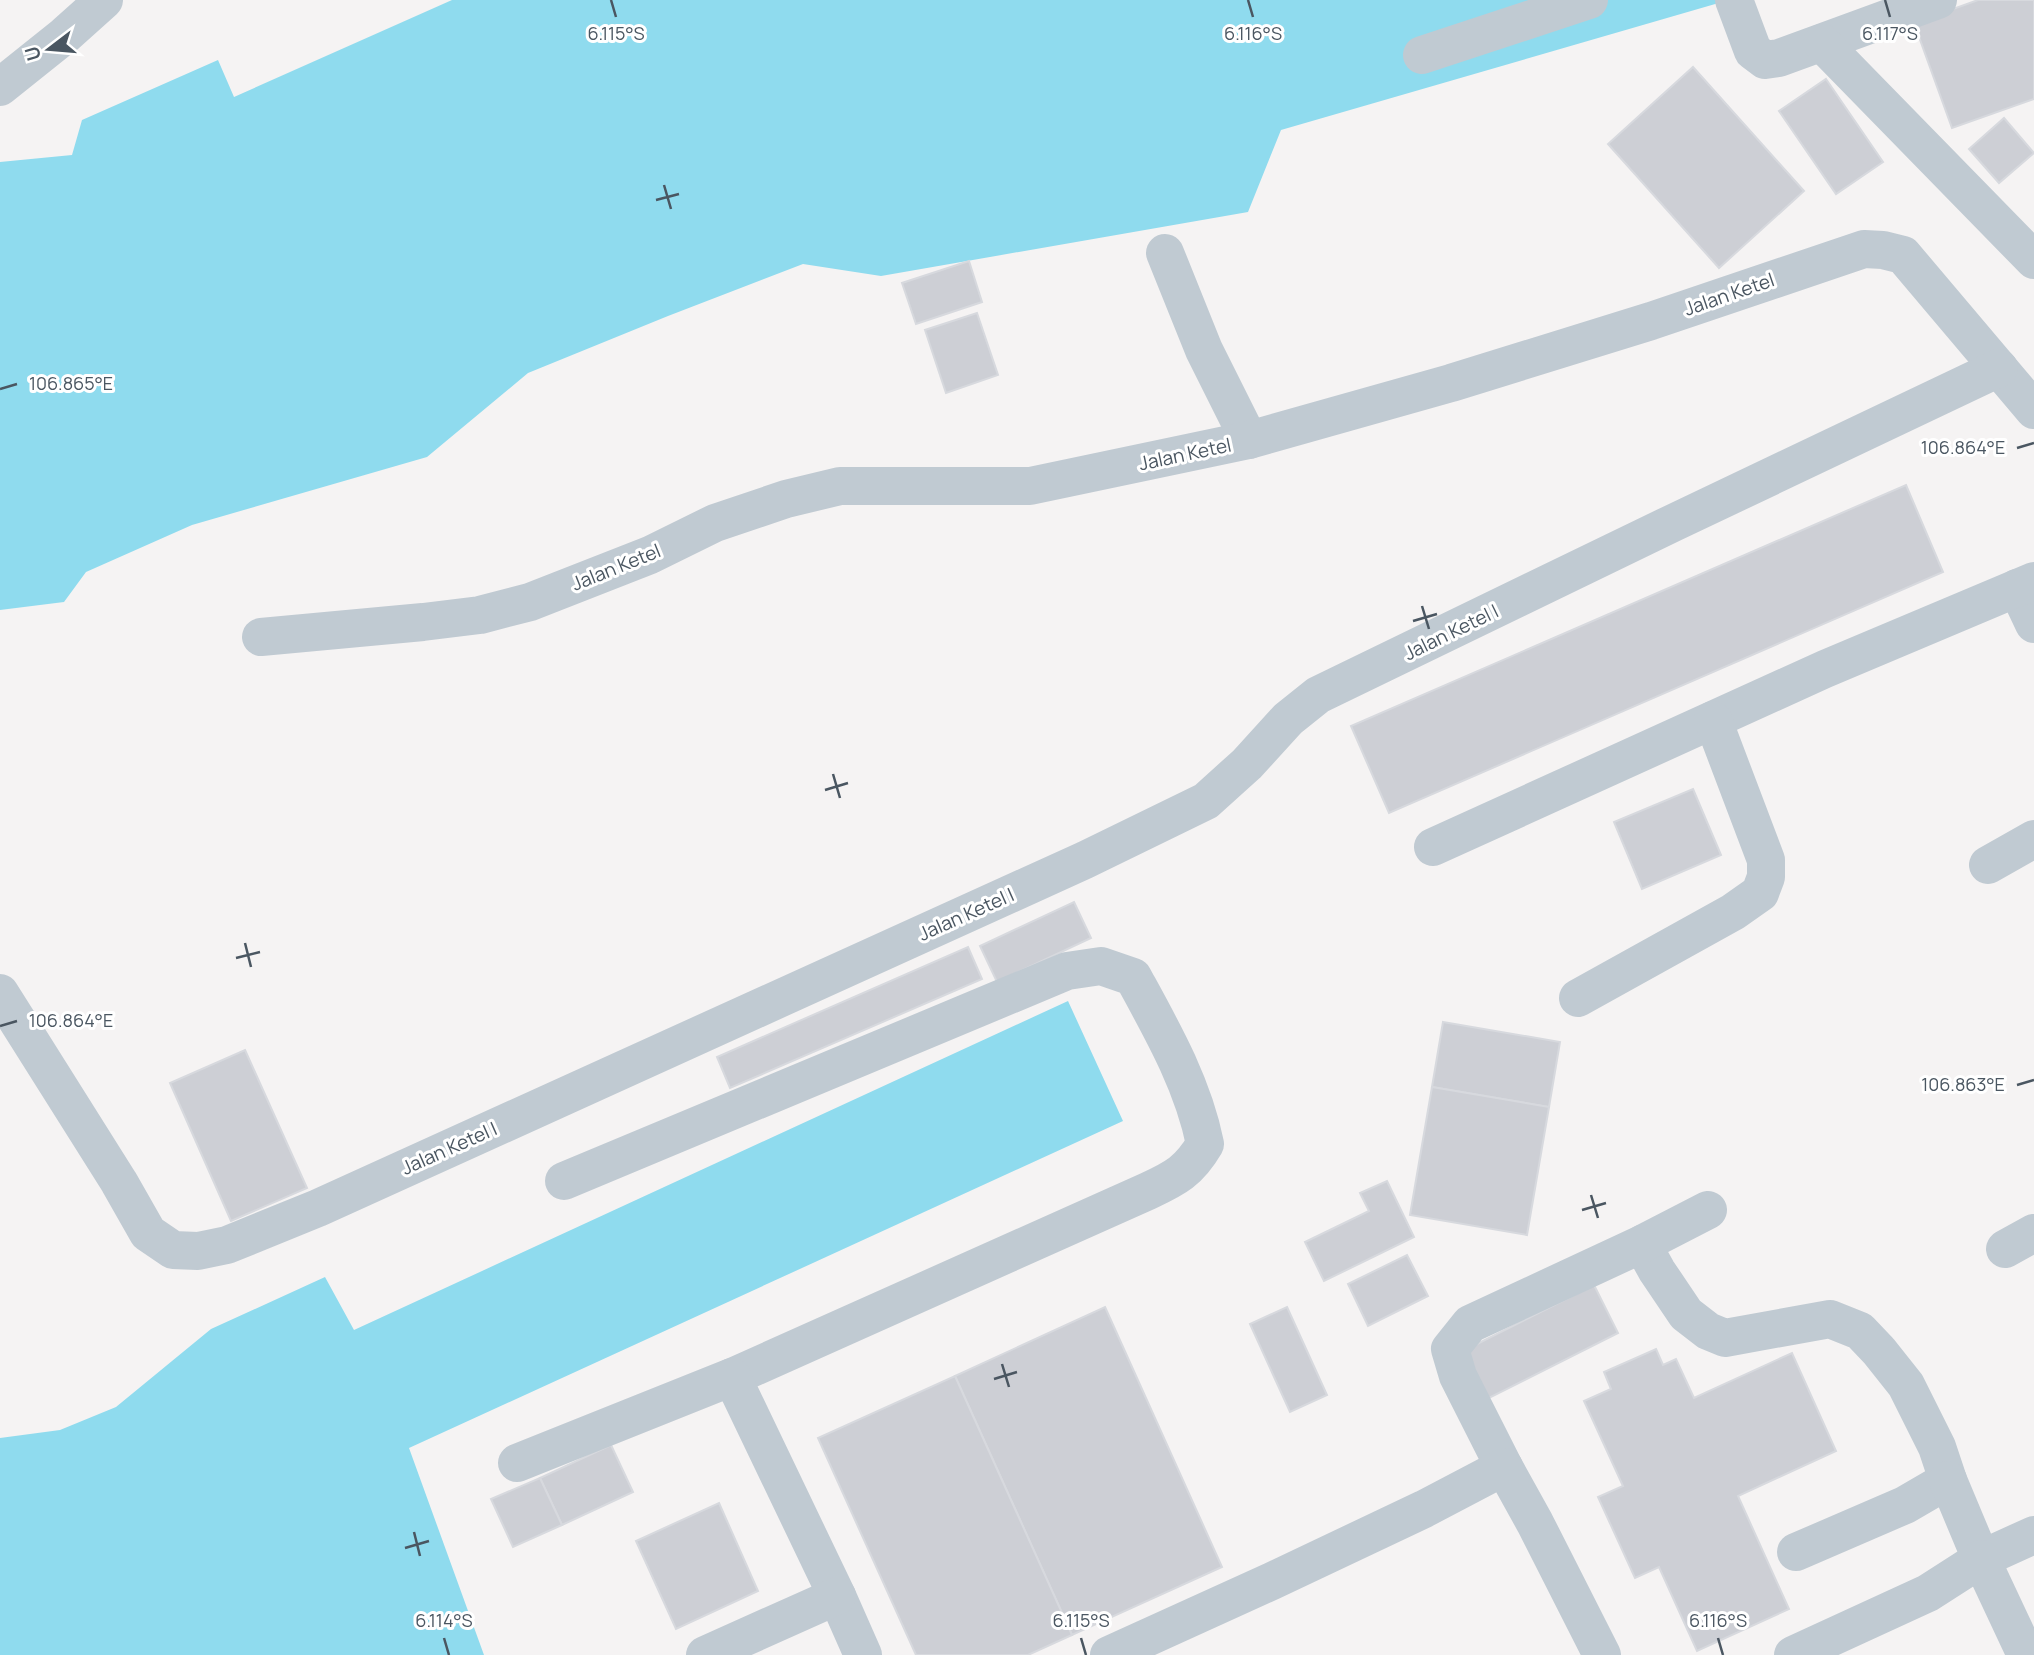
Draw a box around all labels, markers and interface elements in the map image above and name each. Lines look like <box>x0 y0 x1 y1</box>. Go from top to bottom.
north arrow <box>14 14 84 84</box>
text: 6.115°S <box>587 21 645 45</box>
text: 6.116°S <box>1224 21 1282 45</box>
text: 6.117°S <box>1862 21 1918 45</box>
text: U <box>18 44 47 64</box>
street label: Jalan Ketel <box>1680 266 1778 322</box>
text: 106.865°E <box>29 371 113 395</box>
street label: Jalan Ketel <box>1136 432 1234 476</box>
text: 106.864°E <box>1921 435 2005 459</box>
street label: Jalan Ketel <box>568 537 664 597</box>
street label: Jalan Ketel I <box>1399 598 1503 666</box>
street label: Jalan Ketel I <box>914 881 1018 947</box>
text: 106.864°E <box>29 1008 113 1032</box>
text: 106.863°E <box>1921 1072 2005 1096</box>
street label: Jalan Ketel I <box>397 1115 501 1181</box>
text: 6.114°S <box>415 1608 473 1632</box>
text: 6.115°S <box>1052 1608 1110 1632</box>
text: 6.116°S <box>1689 1608 1747 1632</box>

